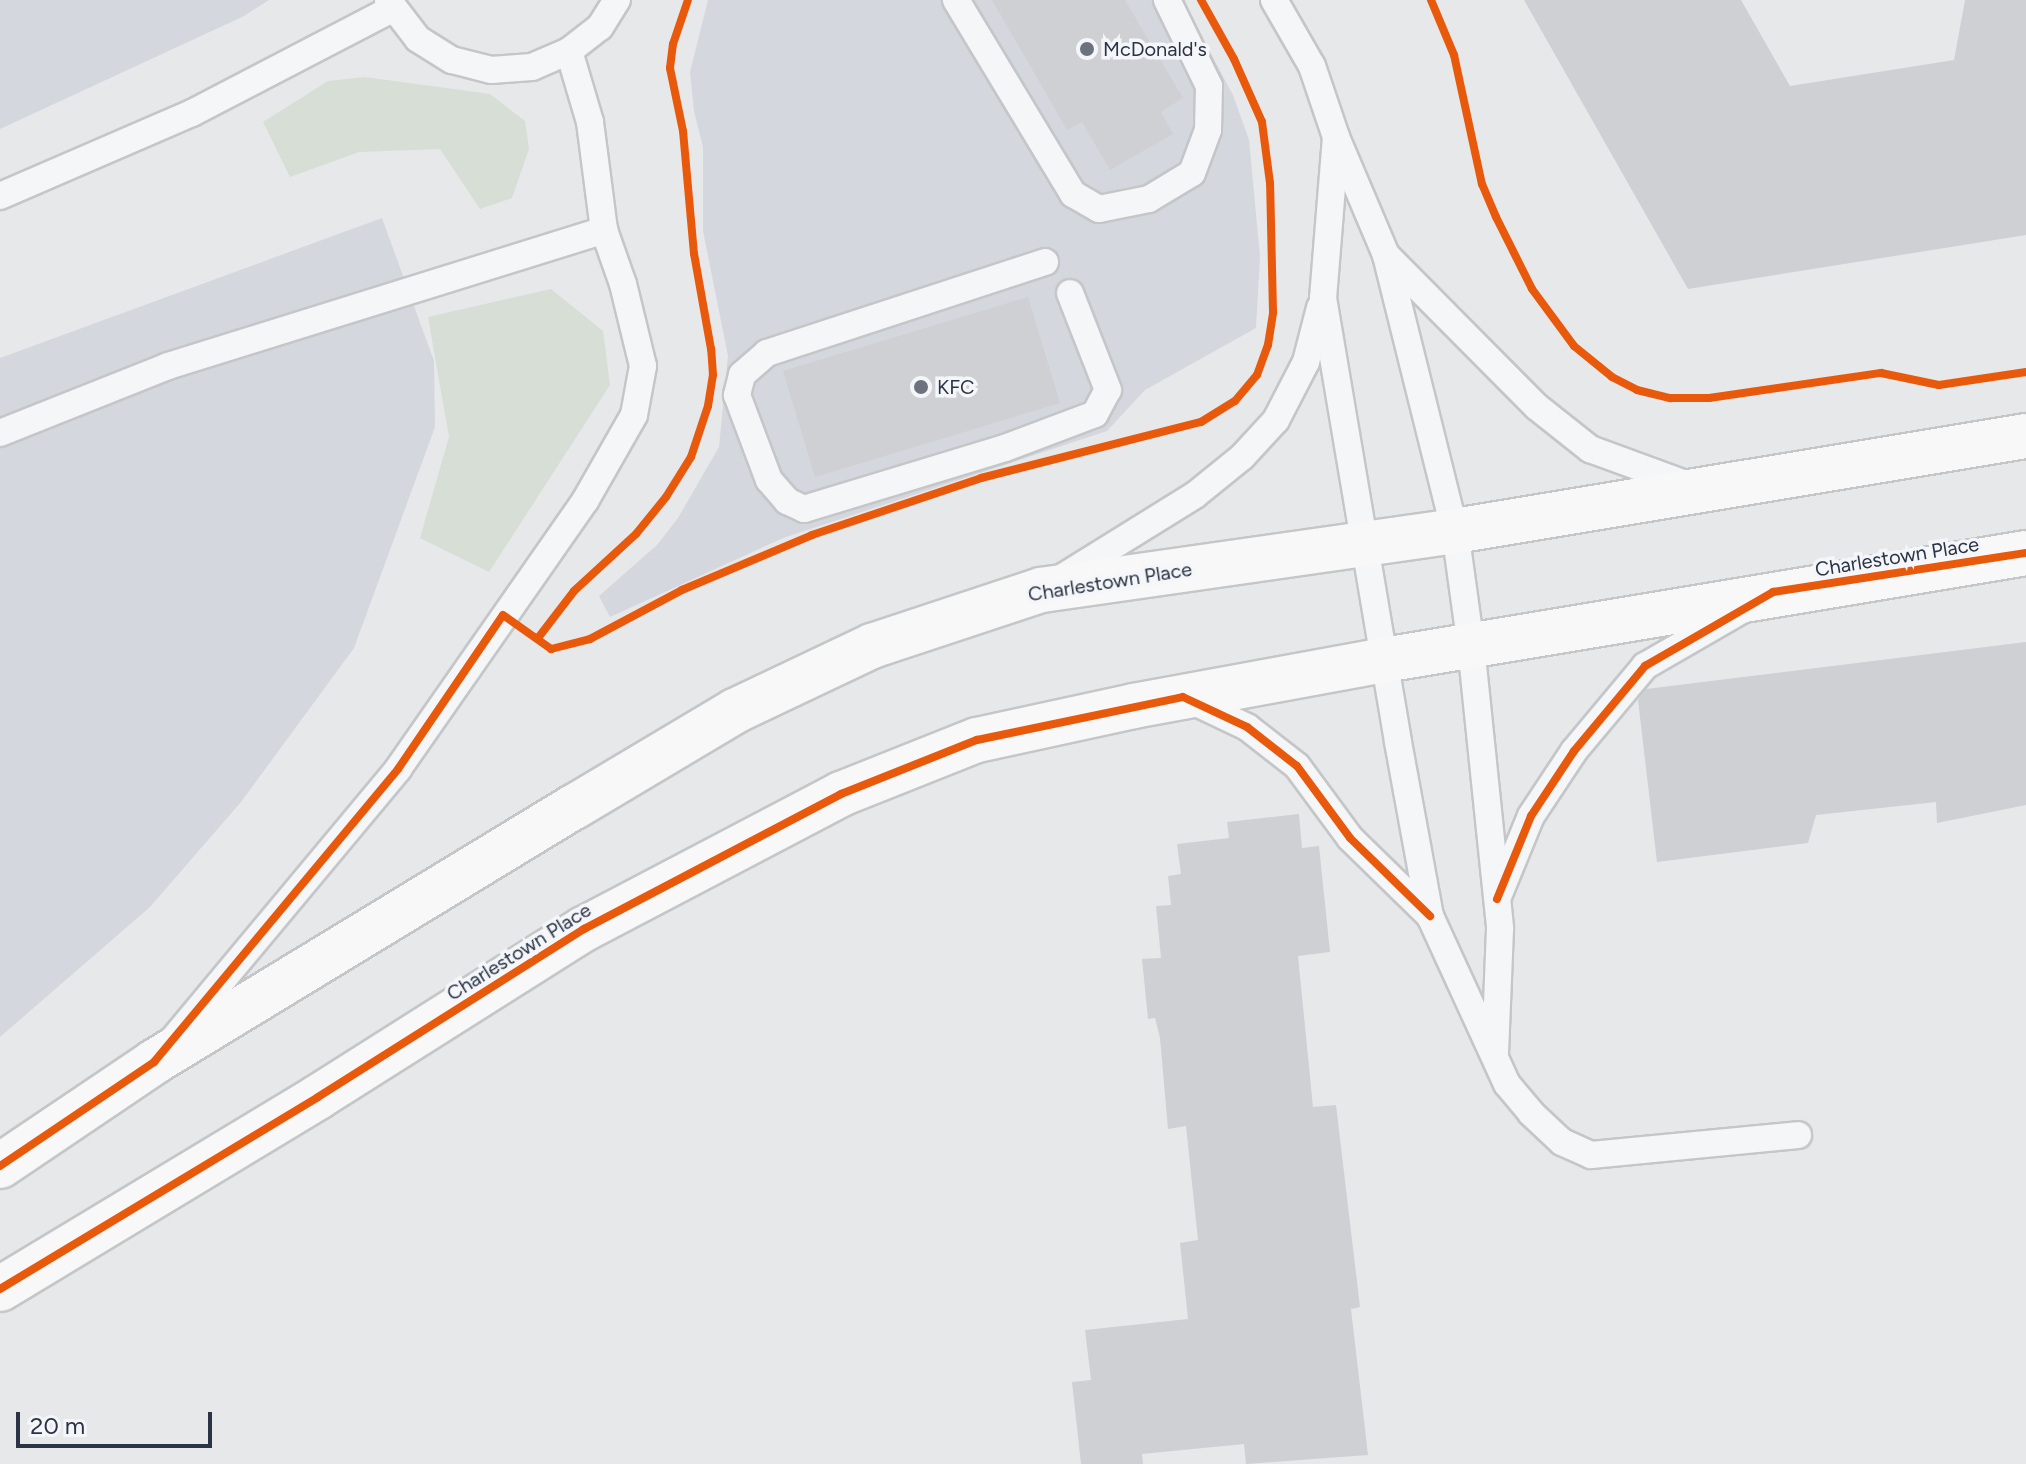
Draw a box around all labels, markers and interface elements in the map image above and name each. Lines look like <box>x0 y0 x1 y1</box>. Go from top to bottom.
place label: McDonald's <box>1103 37 1207 61</box>
marker: McDonald's <box>1078 40 1096 58</box>
place label: KFC <box>937 375 974 399</box>
marker: KFC <box>912 378 930 396</box>
street label: Charlestown Place <box>1813 532 1981 582</box>
street label: Charlestown Place <box>1026 557 1194 607</box>
street label: Charlestown Place <box>442 898 596 1006</box>
scale bar <box>20 1396 216 1446</box>
text: 20 m <box>30 1411 85 1440</box>

